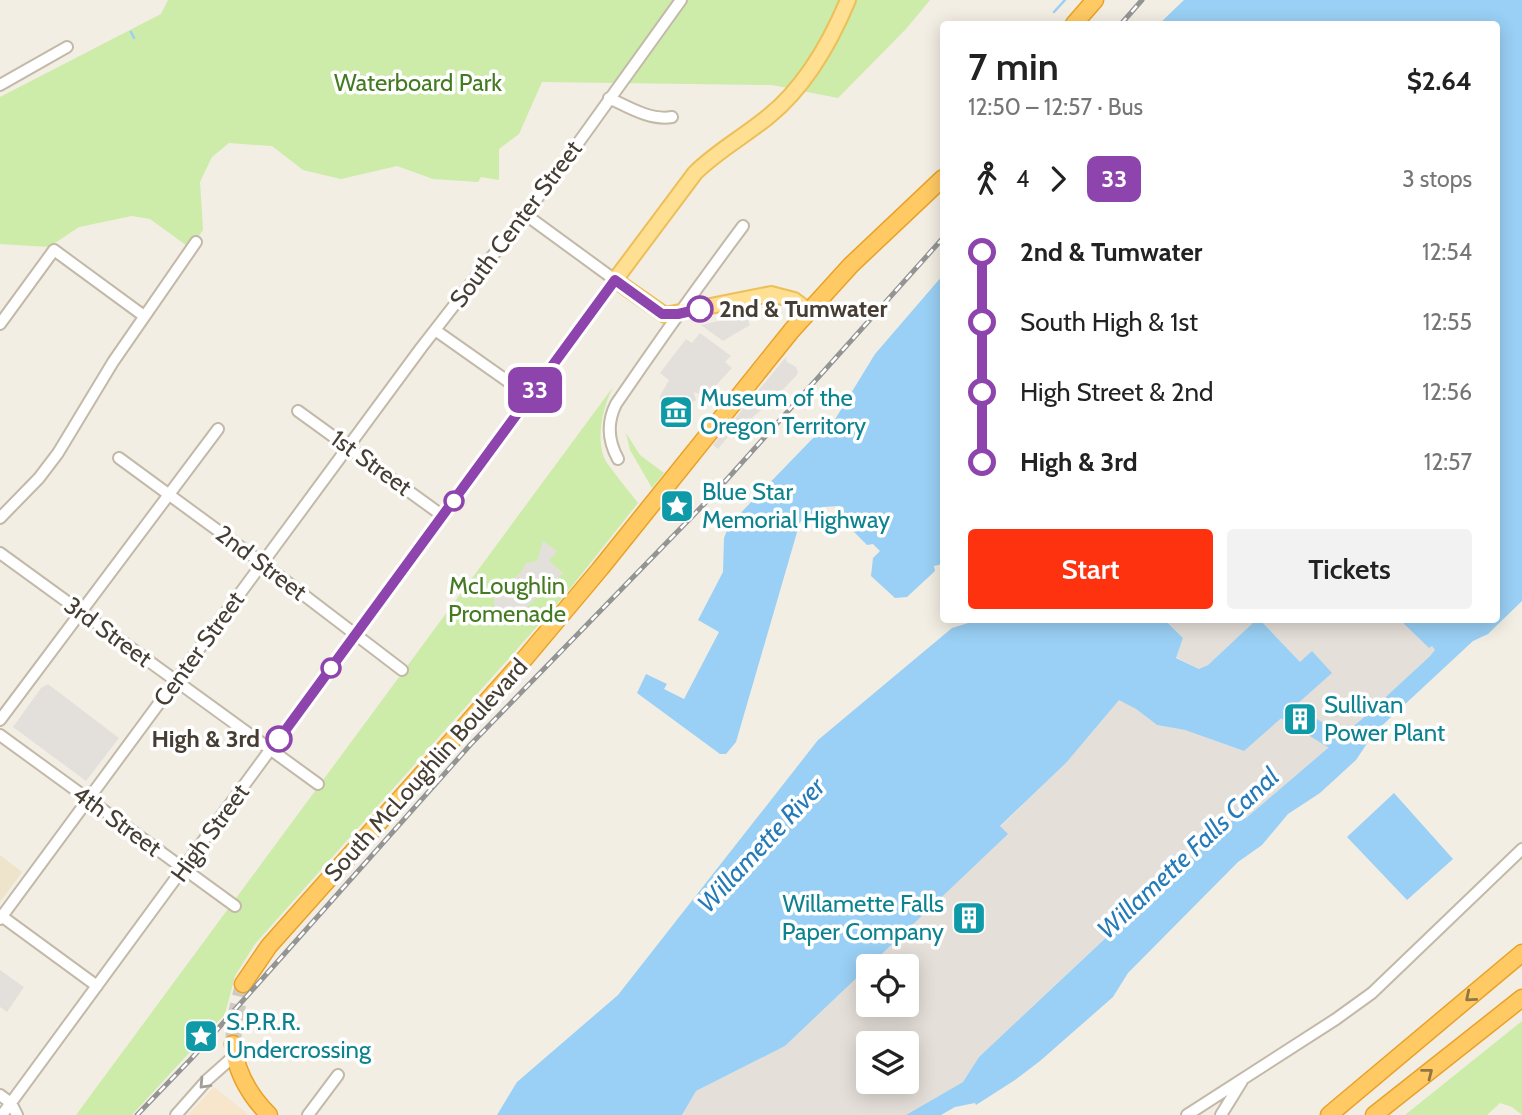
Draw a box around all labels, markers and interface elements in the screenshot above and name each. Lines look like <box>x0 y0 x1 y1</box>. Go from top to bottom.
text: 7 min <box>968 43 1059 90</box>
text: $2.64 <box>1407 65 1472 97</box>
park label: Waterboard Park <box>334 68 502 97</box>
text: 12:50 – 12:57 · Bus <box>968 93 1143 121</box>
street label: South Center Street <box>443 135 588 313</box>
icon: walk <box>968 160 1006 198</box>
icon: forward <box>1039 160 1077 198</box>
text: 33 <box>1101 164 1127 193</box>
text: 4 <box>1016 165 1029 193</box>
text: 3 stops <box>1402 165 1472 193</box>
text: 2nd & Tumwater <box>1020 236 1202 268</box>
text: 12:54 <box>1422 238 1472 266</box>
place label: 2nd & Tumwater <box>719 294 887 323</box>
marker: 2nd & Tumwater <box>687 296 713 322</box>
text: South High & 1st <box>1020 306 1198 338</box>
text: 12:55 <box>1423 308 1472 336</box>
line badge: 33 <box>504 367 566 413</box>
text: 33 <box>522 375 548 404</box>
text: High Street & 2nd <box>1020 376 1214 408</box>
text: 12:56 <box>1422 378 1472 406</box>
place label: Museum of the Oregon Territory <box>700 383 866 440</box>
museum icon: Museum of the Oregon Territory <box>657 393 695 431</box>
street label: 1st Street <box>325 424 417 502</box>
text: High & 3rd <box>1020 446 1138 478</box>
text: 12:57 <box>1424 448 1472 476</box>
place label: Blue Star Memorial Highway <box>702 477 890 534</box>
place icon: Blue Star Memorial Highway <box>658 487 696 525</box>
unlabelled marker <box>444 491 464 511</box>
street label: 2nd Street <box>210 519 313 606</box>
button: Start <box>968 529 1213 609</box>
button: Tickets <box>1227 529 1472 609</box>
park label: McLoughlin Promenade <box>448 571 566 628</box>
street label: Center Street <box>147 586 250 712</box>
street label: 3rd Street <box>59 590 158 673</box>
street label: South McLoughlin Boulevard <box>318 652 533 887</box>
unlabelled marker <box>321 658 341 678</box>
place label: Sullivan Power Plant <box>1324 690 1445 747</box>
building icon: Sullivan Power Plant <box>1281 700 1319 738</box>
place label: High & 3rd <box>151 724 260 753</box>
marker: High & 3rd <box>266 726 292 752</box>
water label: Willamette Falls Canal <box>1091 761 1285 945</box>
water label: Willamette River <box>690 770 832 919</box>
street label: High Street <box>164 778 255 887</box>
street label: 4th Street <box>67 779 167 862</box>
place label: Willamette Falls Paper Company <box>782 889 944 946</box>
building icon: Willamette Falls Paper Company <box>950 899 988 937</box>
map controls <box>856 954 919 1094</box>
button: locate <box>856 954 919 1017</box>
one-way arrow <box>1465 989 1478 1001</box>
place label: S.P.R.R. Undercrossing <box>226 1007 372 1064</box>
place icon: S.P.R.R. Undercrossing <box>182 1017 220 1055</box>
button: layers <box>856 1031 919 1094</box>
one-way arrow <box>1420 1068 1432 1081</box>
one-way arrow <box>200 1076 213 1089</box>

